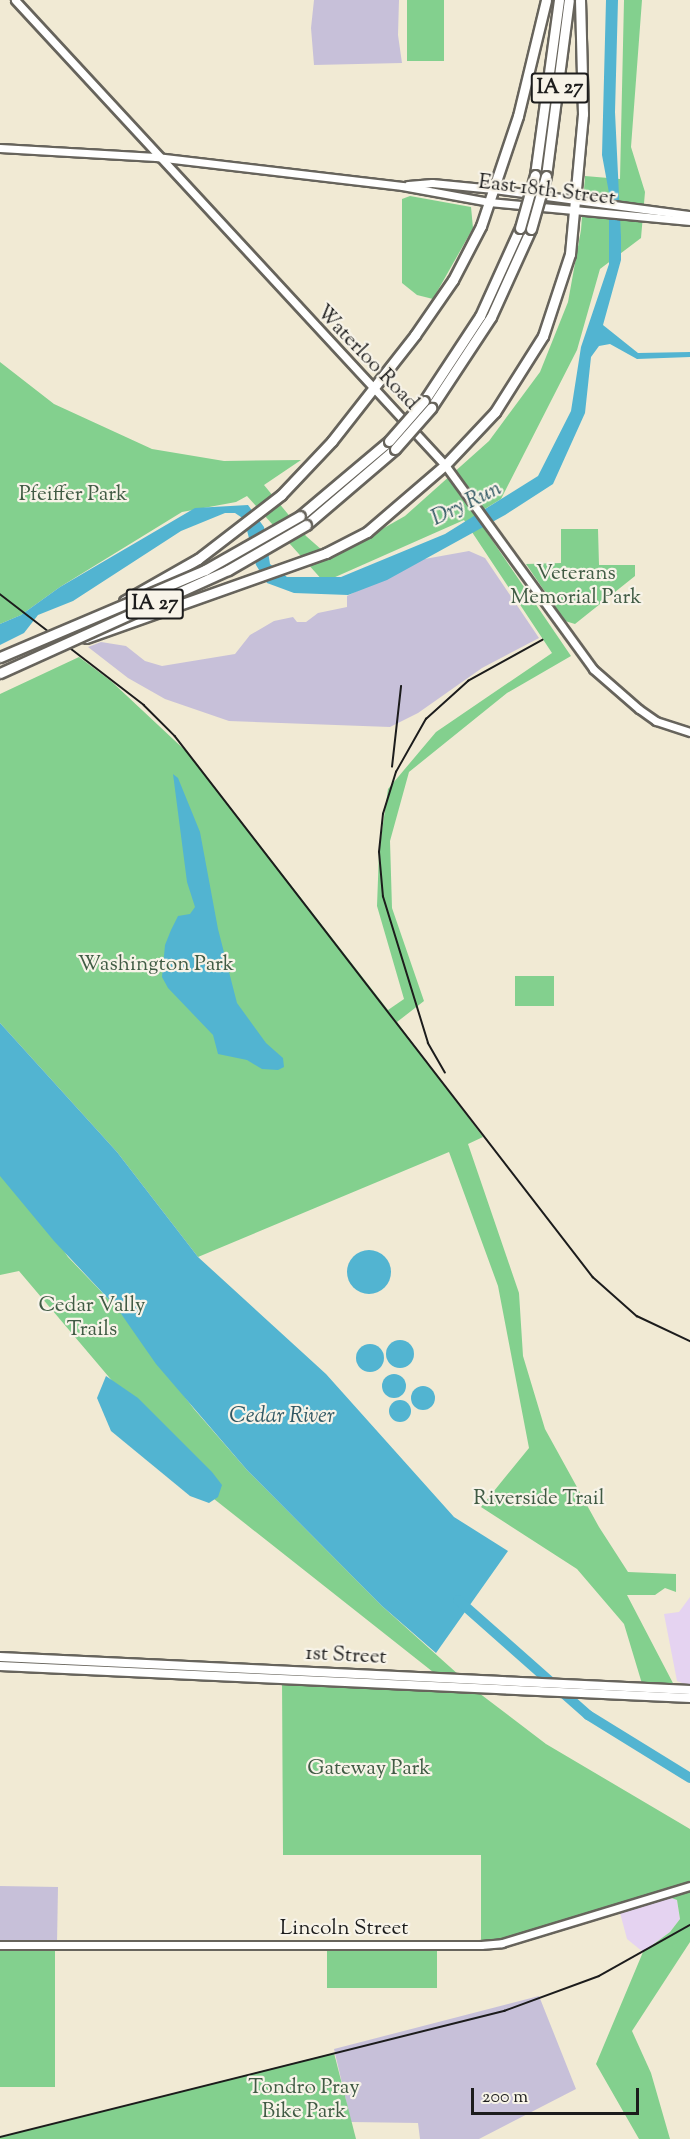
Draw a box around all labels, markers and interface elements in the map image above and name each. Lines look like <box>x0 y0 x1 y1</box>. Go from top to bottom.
road number: IA 27 <box>530 71 590 105</box>
street label: East 18th Street <box>477 170 617 212</box>
street label: Waterloo Road <box>310 300 424 416</box>
water label: Dry Run <box>428 477 506 533</box>
park label: Pfeiffer Park <box>19 482 127 508</box>
park label: Veterans Memorial Park <box>510 561 642 611</box>
road number: IA 27 <box>125 587 185 621</box>
park label: Washington Park <box>78 952 234 978</box>
park label: Cedar Vally Trails <box>38 1293 146 1343</box>
water label: Cedar River <box>229 1405 335 1431</box>
park label: Riverside Trail <box>473 1486 605 1512</box>
street label: 1st Street <box>305 1641 387 1671</box>
park label: Gateway Park <box>307 1756 431 1782</box>
street label: Lincoln Street <box>280 1916 408 1942</box>
park label: Tondro Pray Bike Park <box>248 2075 360 2125</box>
scale bar <box>474 2076 642 2114</box>
text: 200 m <box>482 2085 528 2111</box>

